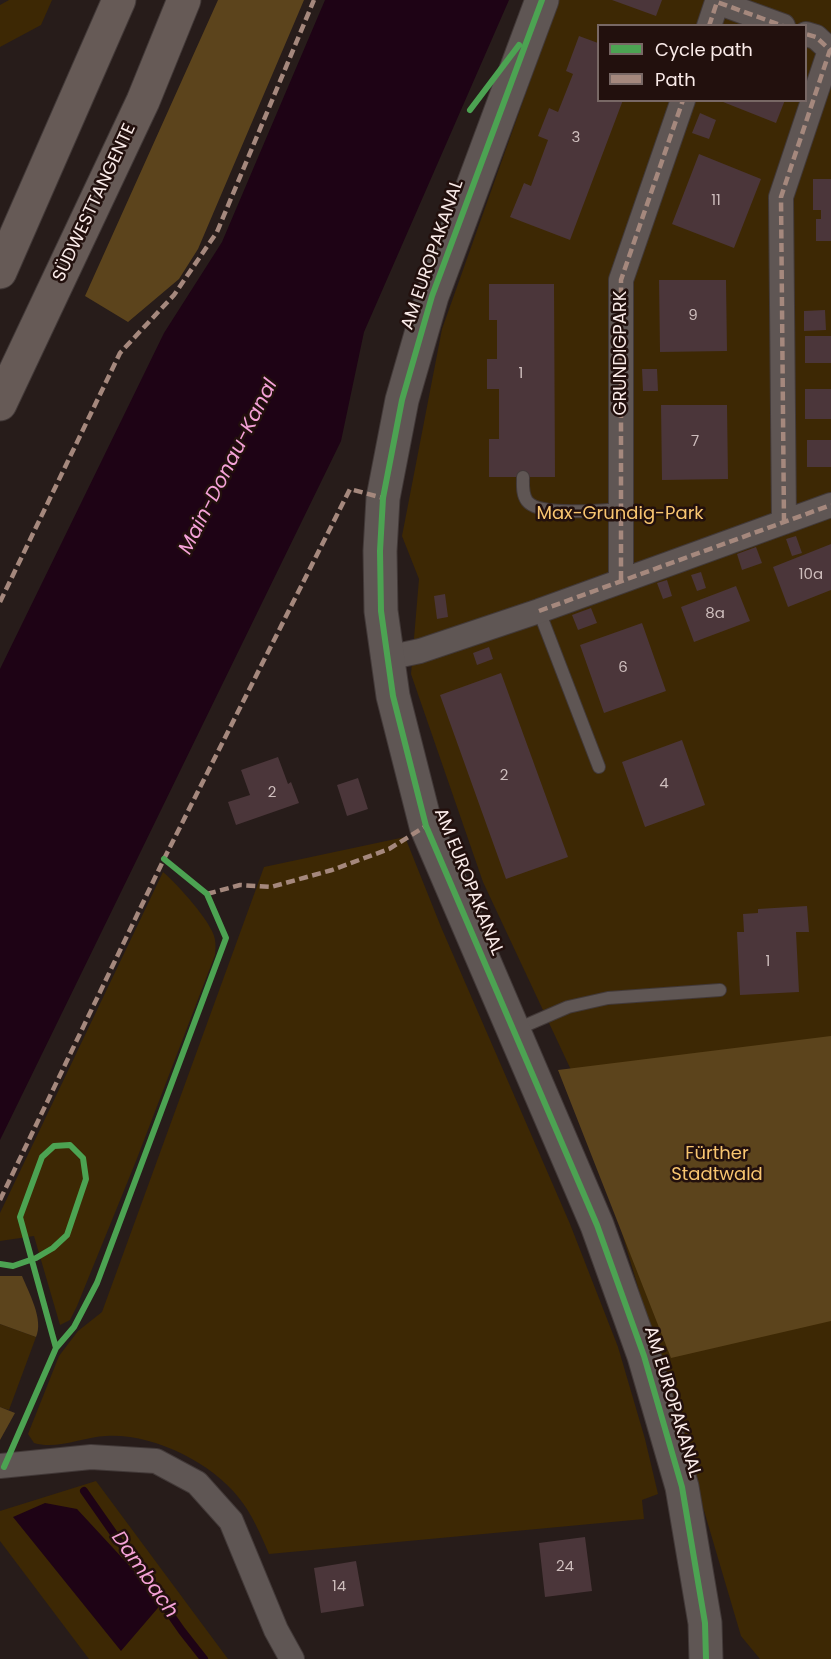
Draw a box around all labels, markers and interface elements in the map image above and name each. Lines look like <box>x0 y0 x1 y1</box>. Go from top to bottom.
legend <box>597 24 807 102</box>
text: Cycle path <box>655 37 753 62</box>
text: Path <box>655 67 696 92</box>
street label: SÜDWESTTANGENTE <box>49 121 141 285</box>
house number: 3 <box>572 129 580 147</box>
street label: AM EUROPAKANAL <box>397 177 469 333</box>
house number: 11 <box>711 192 721 210</box>
street label: GRUNDIGPARK <box>610 290 632 416</box>
house number: 9 <box>688 307 698 325</box>
house number: 1 <box>519 365 523 383</box>
water label: Main-Donau-Kanal <box>174 375 284 559</box>
house number: 7 <box>691 433 699 451</box>
park label: Max-Grundig-Park <box>536 503 704 525</box>
house number: 10a <box>799 566 823 584</box>
house number: 8a <box>705 605 725 623</box>
house number: 6 <box>618 659 628 677</box>
house number: 2 <box>500 767 508 785</box>
house number: 4 <box>659 775 669 793</box>
house number: 2 <box>268 784 276 802</box>
street label: AM EUROPAKANAL <box>429 805 507 959</box>
house number: 1 <box>766 953 770 971</box>
park label: Fürther Stadtwald <box>671 1143 763 1186</box>
street label: AM EUROPAKANAL <box>639 1324 705 1480</box>
water label: Dambach <box>105 1527 183 1623</box>
house number: 24 <box>556 1558 574 1576</box>
house number: 14 <box>332 1578 346 1596</box>

